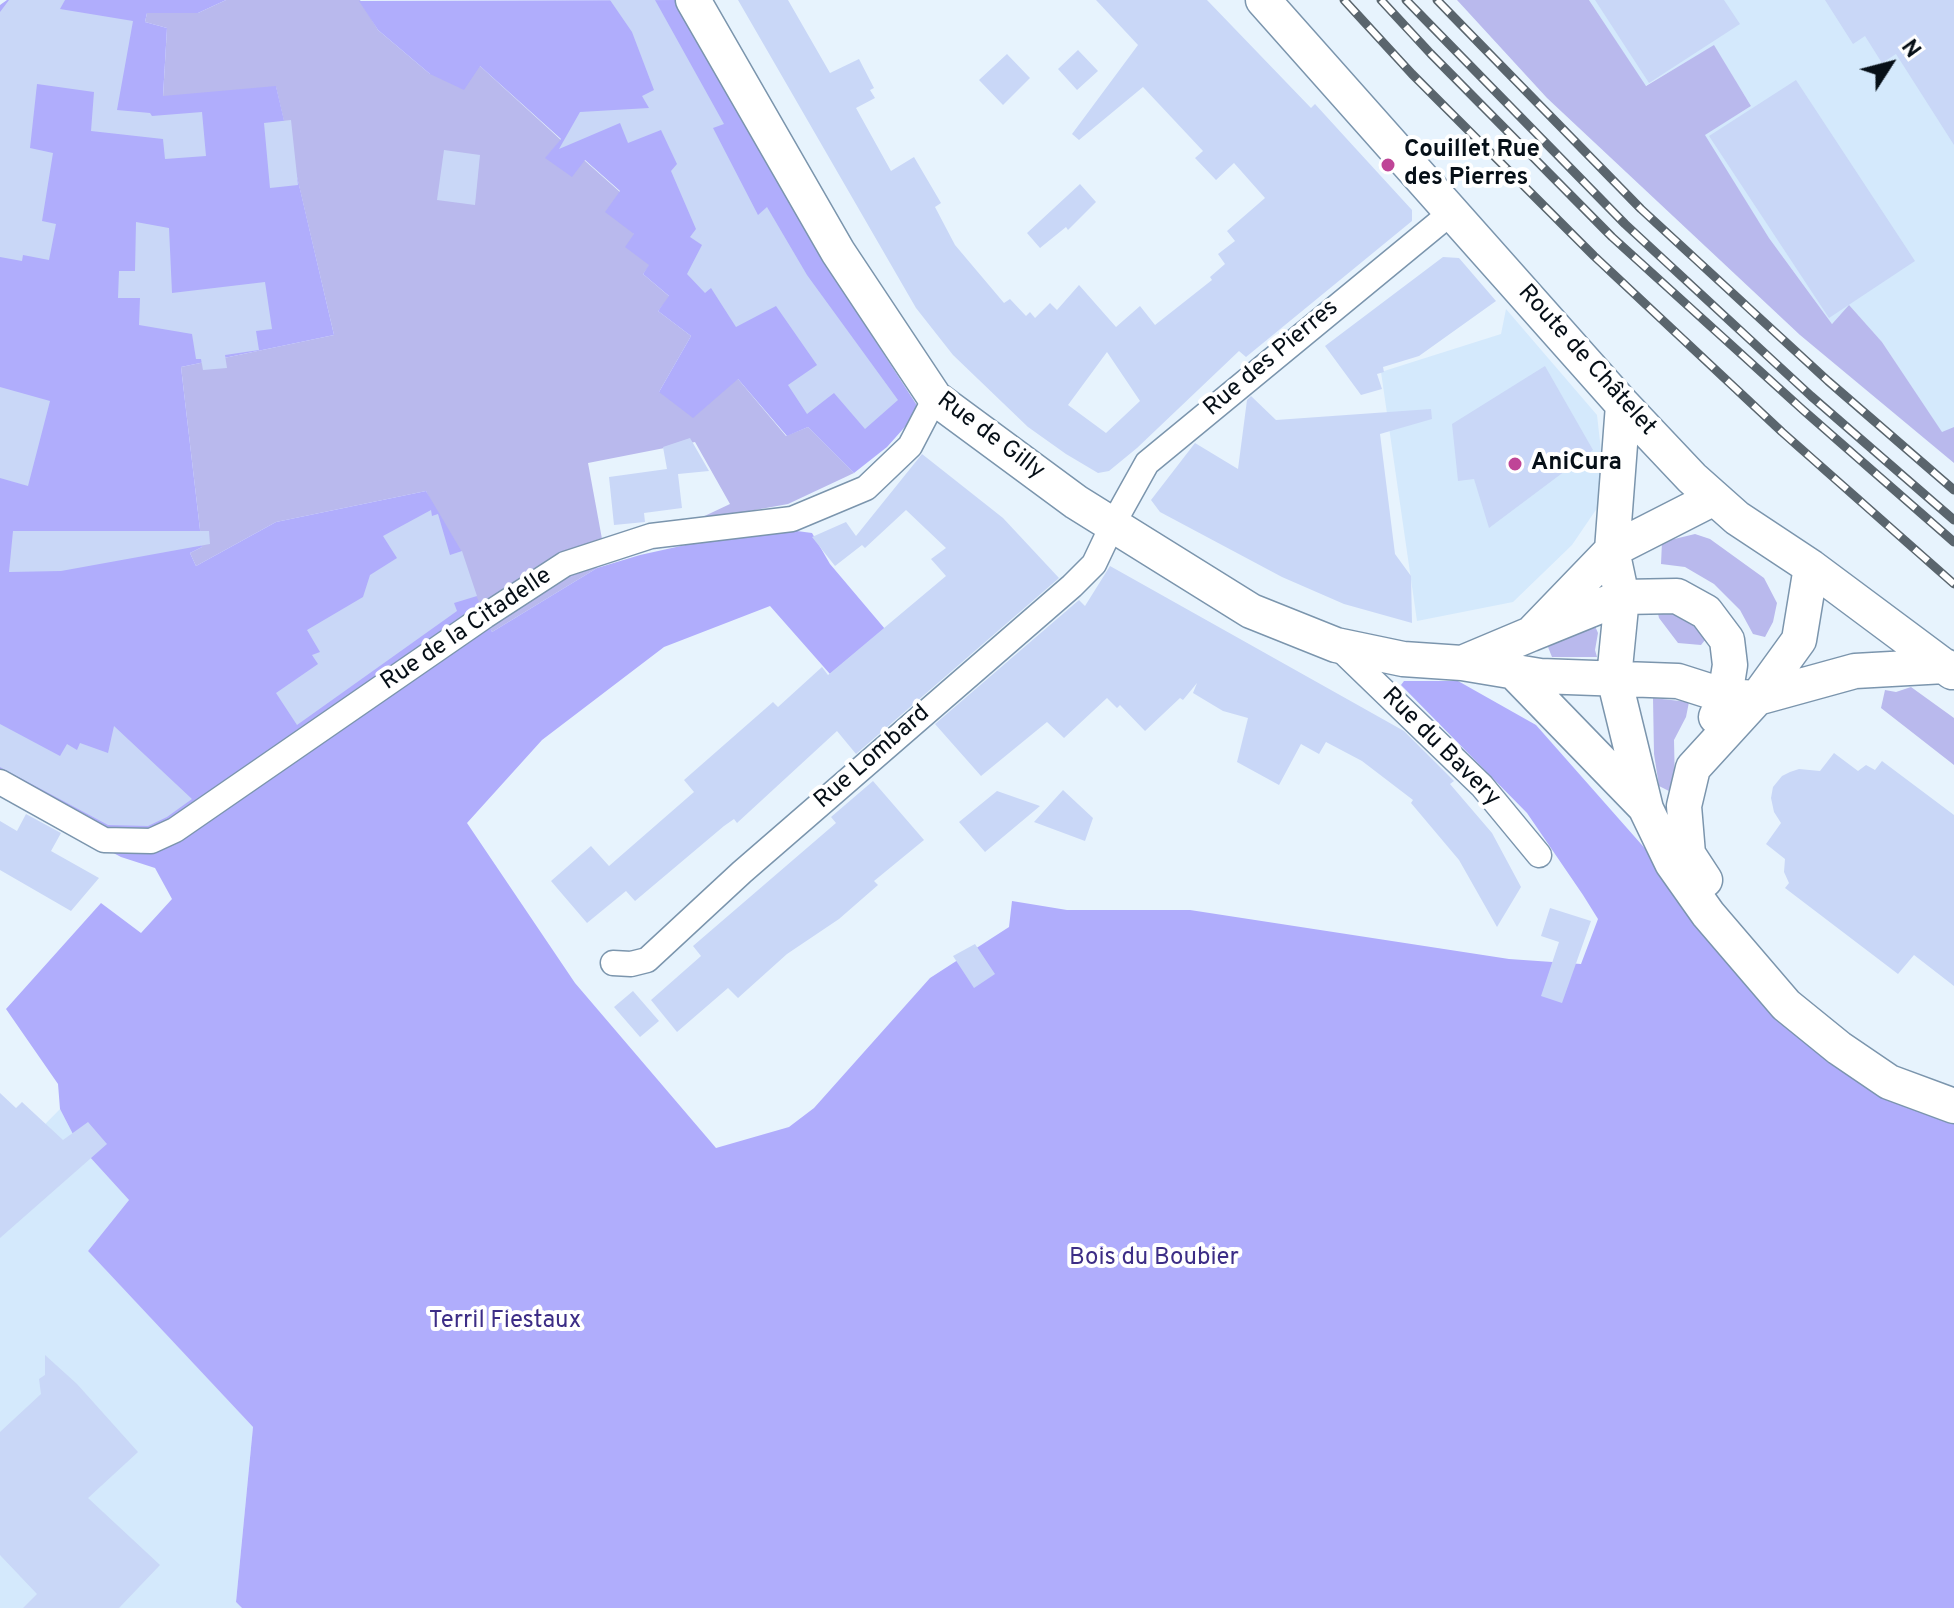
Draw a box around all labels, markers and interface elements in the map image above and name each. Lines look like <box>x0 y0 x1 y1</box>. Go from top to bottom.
north arrow <box>1850 24 1930 104</box>
text: N <box>1894 35 1925 64</box>
place label: Couillet Rue des Pierres <box>1404 137 1540 193</box>
marker: Couillet Rue des Pierres <box>1379 156 1397 174</box>
street label: Route de Châtelet <box>1511 280 1661 442</box>
street label: Rue des Pierres <box>1199 294 1345 424</box>
street label: Rue de Gilly <box>930 387 1050 487</box>
place label: AniCura <box>1531 450 1622 478</box>
marker: AniCura <box>1506 455 1524 473</box>
street label: Rue de la Citadelle <box>376 562 558 698</box>
street label: Rue du Bavery <box>1375 683 1505 813</box>
street label: Rue Lombard <box>809 700 937 816</box>
park label: Bois du Boubier <box>1069 1245 1239 1273</box>
park label: Terril Fiestaux <box>429 1308 581 1336</box>

